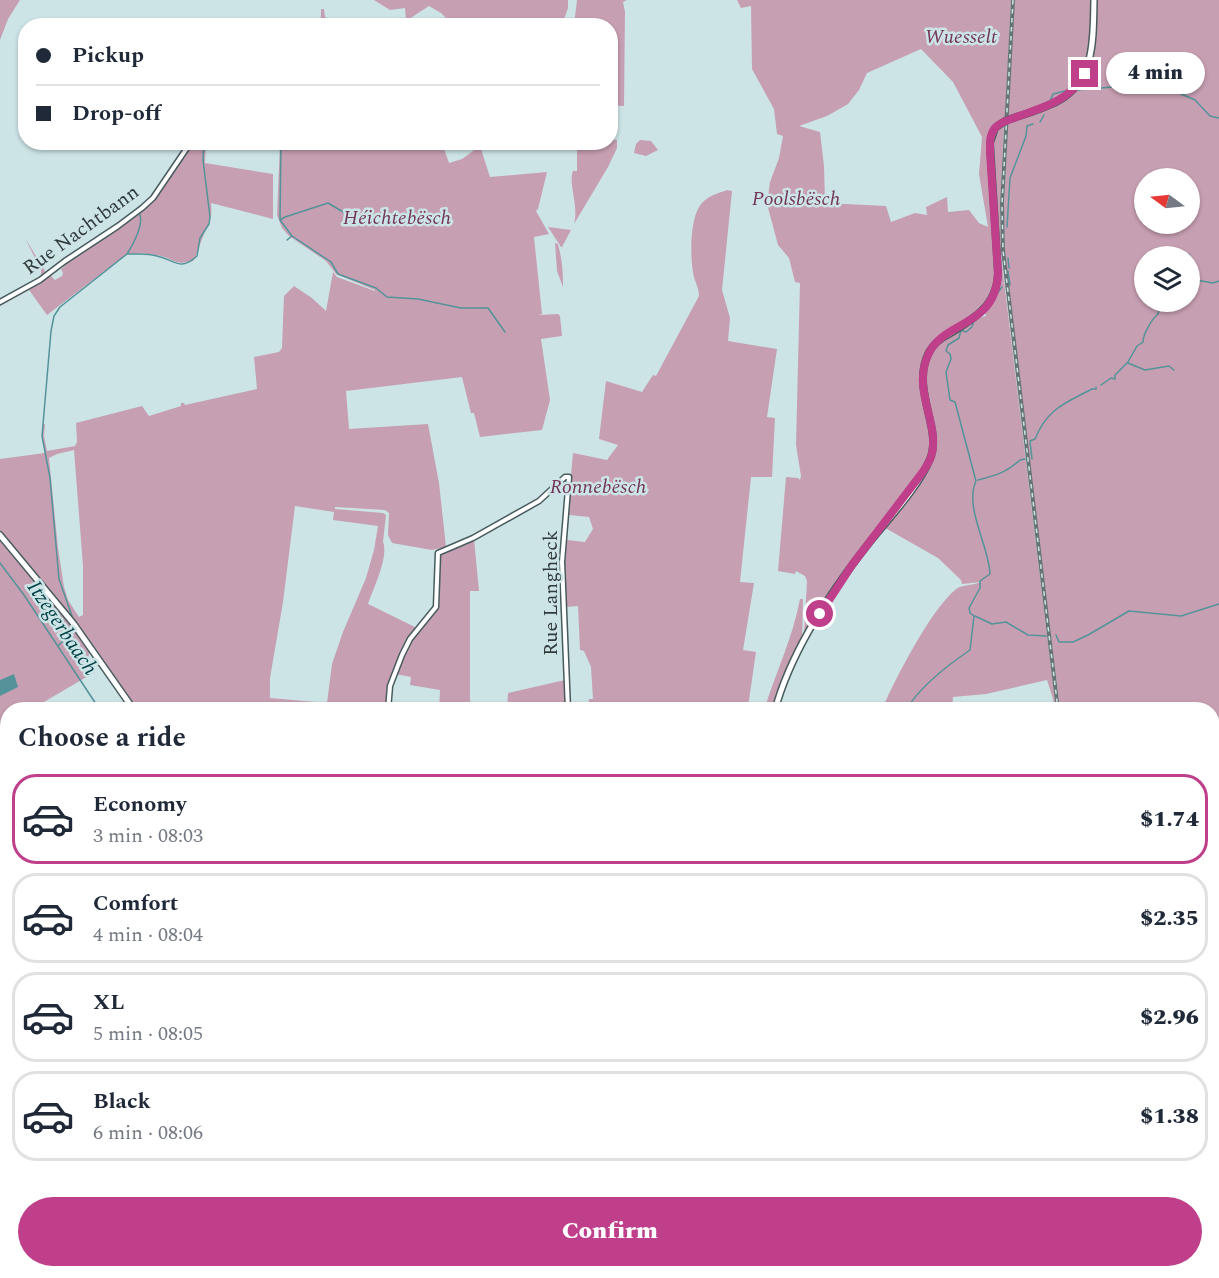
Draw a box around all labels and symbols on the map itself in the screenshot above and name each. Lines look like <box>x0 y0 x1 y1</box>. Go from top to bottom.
park label: Wuesselt <box>925 22 998 52</box>
callout: 4 min <box>1106 53 1205 95</box>
route end <box>1071 60 1098 87</box>
north arrow <box>1134 168 1200 234</box>
street label: Rue Nachtbann <box>17 178 145 282</box>
park label: Poolsbësch <box>752 184 840 214</box>
park label: Héichtebësch <box>343 203 451 233</box>
park label: Ronnebësch <box>550 472 646 502</box>
street label: Rue Langheck <box>536 530 566 656</box>
water label: Itzegerbaach <box>19 574 106 682</box>
route start <box>806 600 833 627</box>

